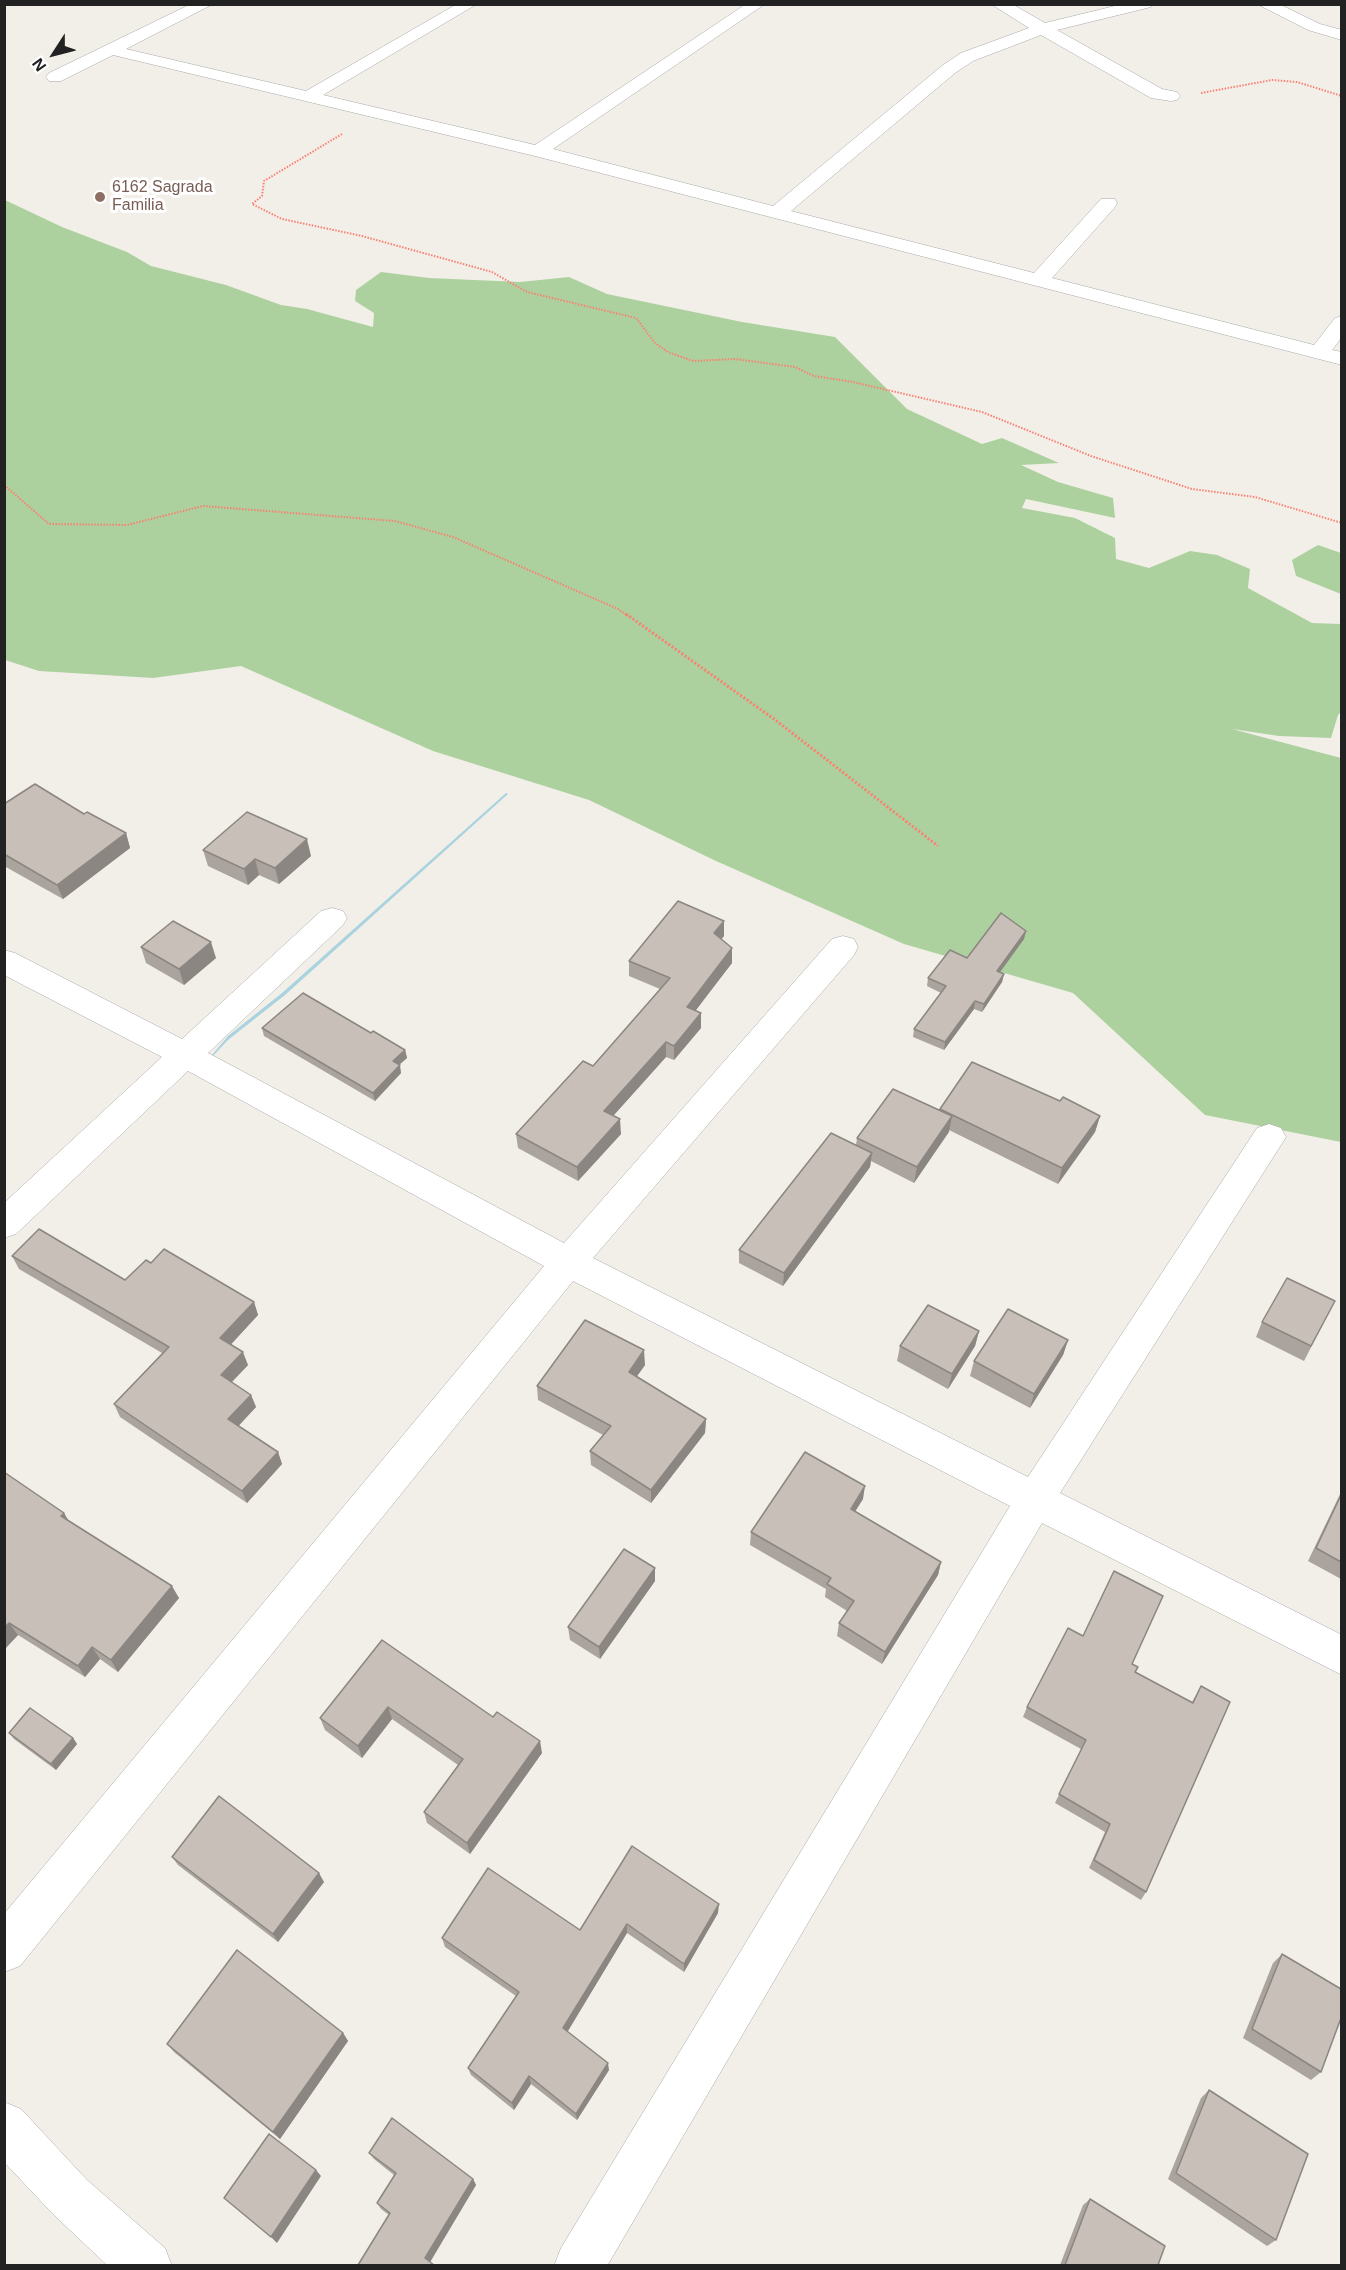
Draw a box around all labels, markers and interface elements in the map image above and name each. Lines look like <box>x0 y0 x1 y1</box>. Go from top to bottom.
north arrow <box>24 24 84 84</box>
text: N <box>29 55 49 75</box>
place label: 6162 Sagrada Familia <box>112 178 213 216</box>
marker: 6162 Sagrada Familia <box>93 190 107 204</box>

